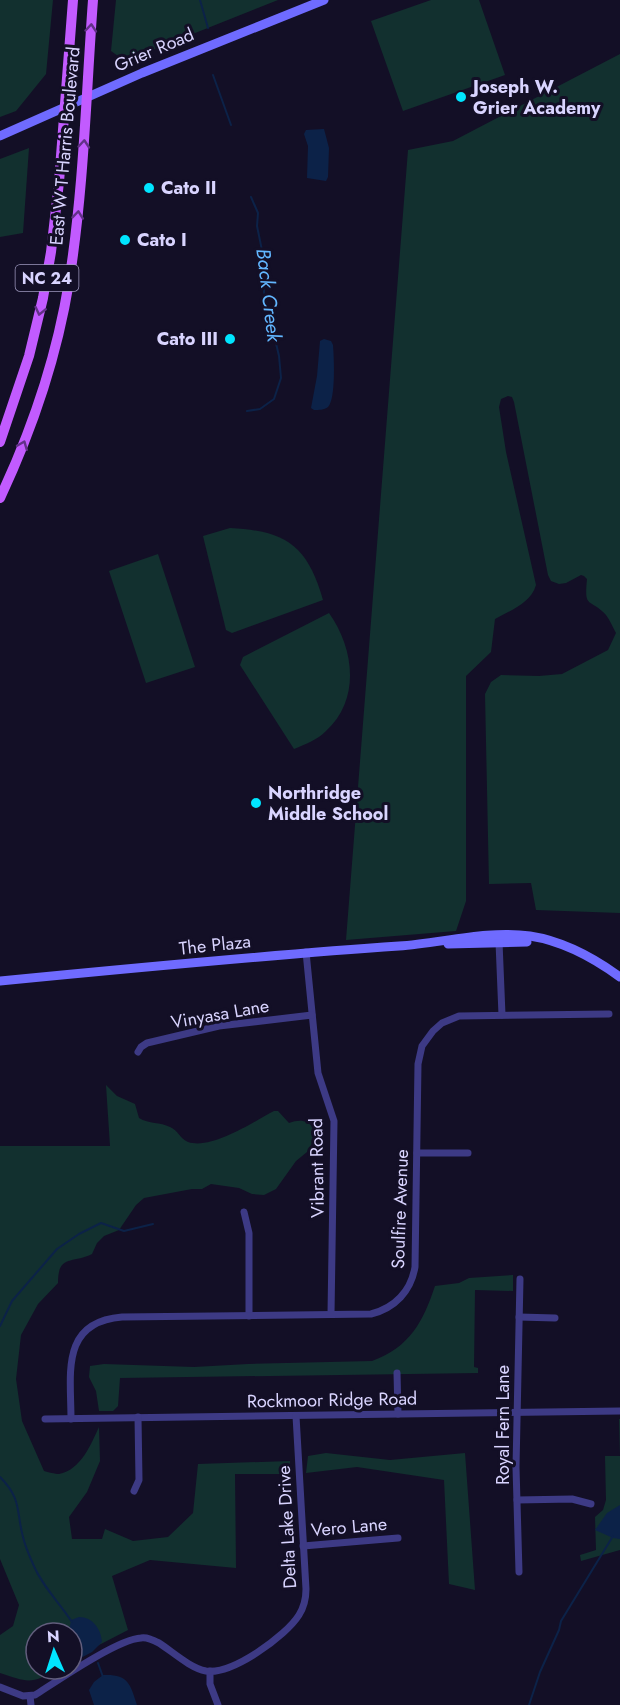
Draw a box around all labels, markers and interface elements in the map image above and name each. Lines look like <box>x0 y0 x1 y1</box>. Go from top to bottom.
street label: Grier Road <box>110 22 198 78</box>
one-way arrow <box>84 23 97 32</box>
street label: East W T Harris Boulevard <box>43 46 87 246</box>
place label: Joseph W. Grier Academy <box>470 74 601 121</box>
marker: Joseph W. Grier Academy <box>454 90 468 104</box>
one-way arrow <box>77 140 90 149</box>
place label: Cato II <box>161 175 217 201</box>
marker: Cato II <box>142 181 156 195</box>
one-way arrow <box>71 210 84 219</box>
place label: Cato I <box>137 227 187 253</box>
marker: Cato I <box>118 233 132 247</box>
water label: Back Creek <box>248 247 289 345</box>
road number: NC 24 <box>15 265 78 291</box>
one-way arrow <box>34 306 47 316</box>
place label: Cato III <box>157 326 218 352</box>
marker: Cato III <box>223 332 237 346</box>
one-way arrow <box>16 440 28 451</box>
place label: Northridge Middle School <box>268 780 388 827</box>
marker: Northridge Middle School <box>249 796 263 810</box>
street label: The Plaza <box>178 928 252 962</box>
street label: Vinyasa Lane <box>169 993 271 1035</box>
street label: Vibrant Road <box>303 1118 331 1218</box>
street label: Soulfire Avenue <box>385 1149 415 1269</box>
street label: Royal Fern Lane <box>490 1365 516 1485</box>
street label: Rockmoor Ridge Road <box>247 1386 417 1414</box>
street label: Delta Lake Drive <box>271 1465 303 1589</box>
street label: Vero Lane <box>310 1511 388 1543</box>
north arrow <box>24 1621 84 1681</box>
text: N <box>46 1625 60 1648</box>

